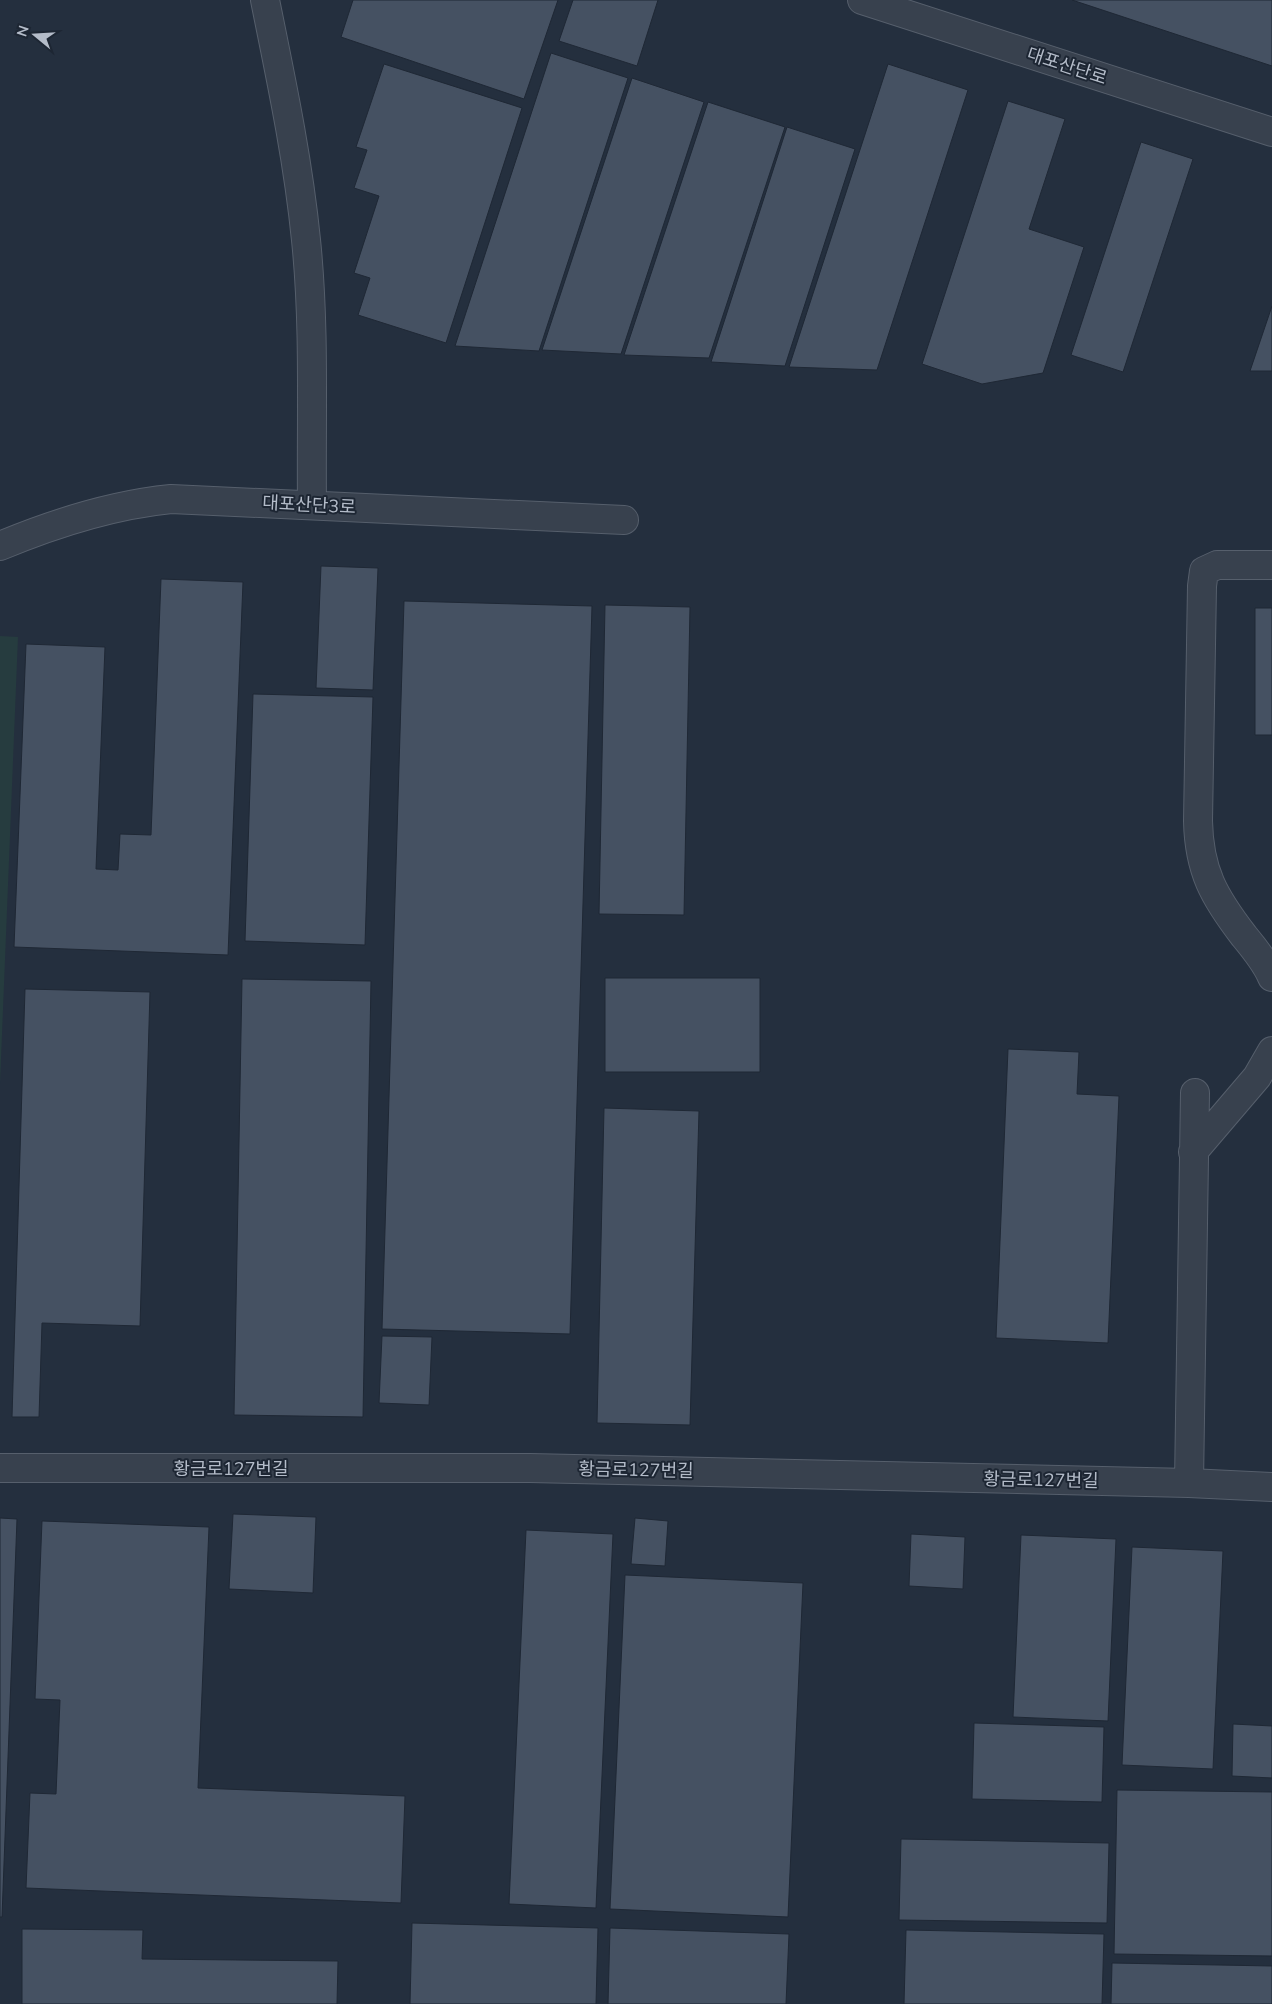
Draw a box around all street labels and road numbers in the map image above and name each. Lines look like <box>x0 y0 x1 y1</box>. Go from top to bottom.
street label: 대포산단로 <box>1024 42 1110 90</box>
street label: 대포산단3로 <box>262 491 356 519</box>
street label: 황금로127번길 <box>173 1457 289 1481</box>
street label: 황금로127번길 <box>578 1457 694 1483</box>
street label: 황금로127번길 <box>983 1467 1099 1493</box>

